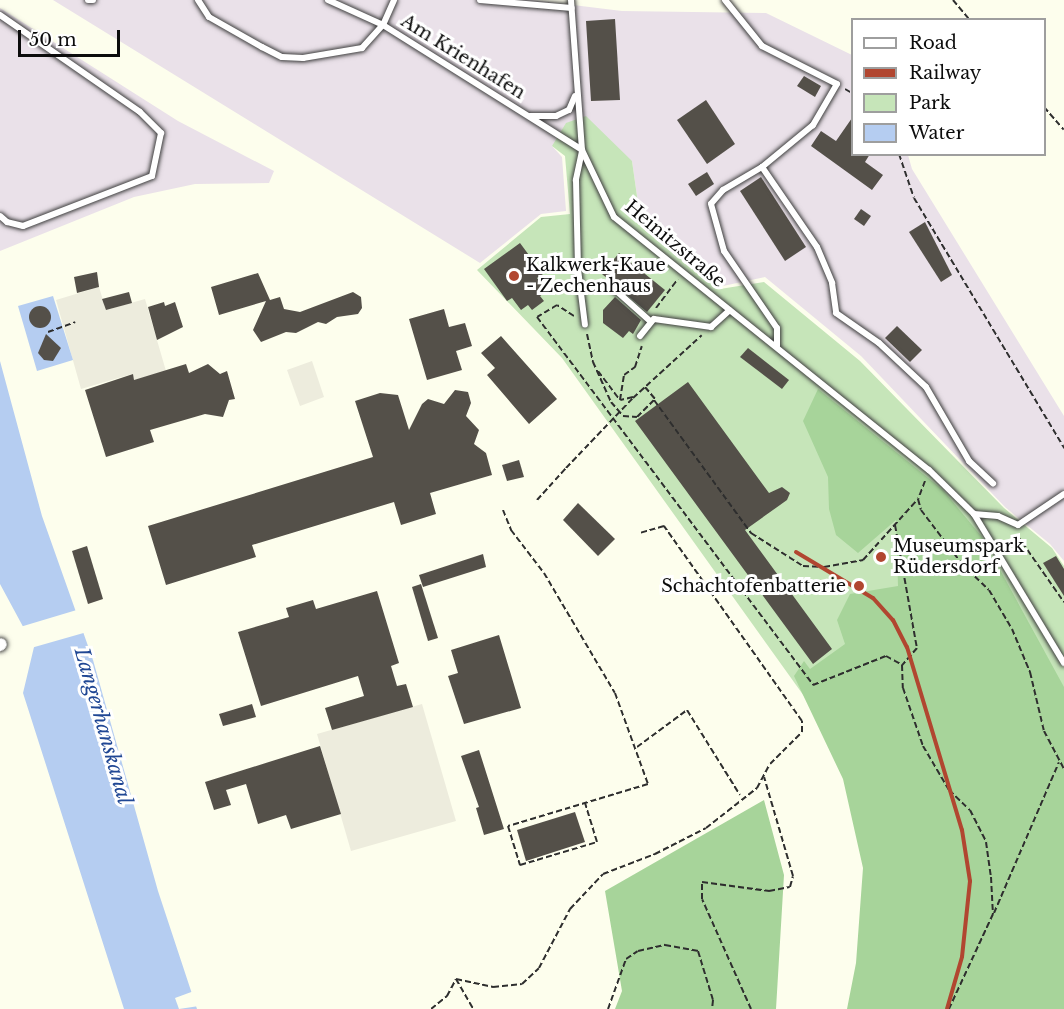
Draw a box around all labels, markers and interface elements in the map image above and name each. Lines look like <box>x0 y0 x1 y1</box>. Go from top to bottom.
street label: Am Krienhafen <box>397 10 529 104</box>
scale bar <box>21 18 123 56</box>
legend <box>851 18 1046 156</box>
text: 50 m <box>29 29 77 51</box>
text: Road <box>909 32 957 54</box>
text: Railway <box>909 62 981 84</box>
text: Park <box>909 92 951 114</box>
text: Water <box>909 122 964 144</box>
street label: Heinitzstraße <box>621 196 729 292</box>
place label: Kalkwerk-Kaue - Zechenhaus <box>526 255 666 298</box>
marker: Kalkwerk-Kaue - Zechenhaus <box>507 269 521 283</box>
place label: Museumspark Rüdersdorf <box>893 536 1024 578</box>
marker: Museumspark Rüdersdorf <box>874 550 888 564</box>
place label: Schachtofenbatterie <box>661 575 846 597</box>
marker: Schachtofenbatterie <box>850 577 868 595</box>
water label: Langerhanskanal <box>69 645 137 807</box>

